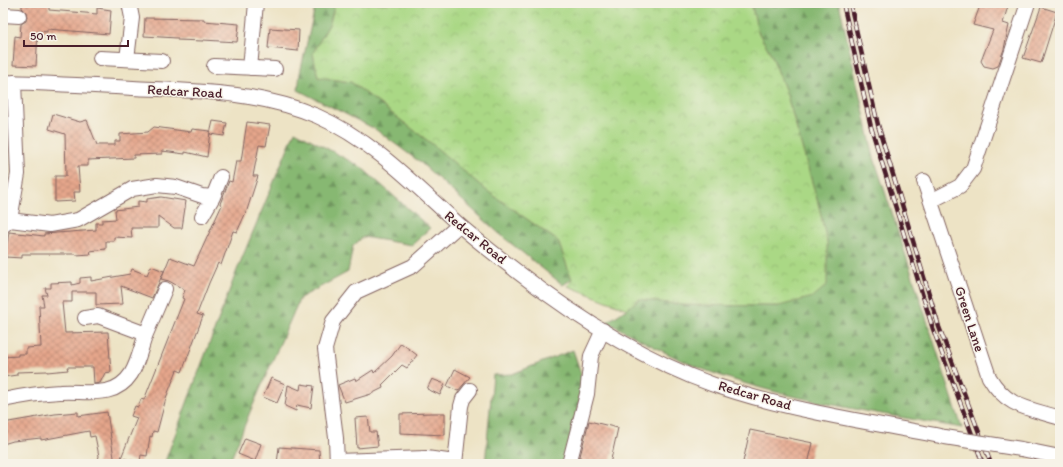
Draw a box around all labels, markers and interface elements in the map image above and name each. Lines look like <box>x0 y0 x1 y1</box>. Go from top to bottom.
scale bar <box>24 22 128 48</box>
text: 50 m <box>30 29 56 43</box>
street label: Redcar Road <box>147 81 223 102</box>
street label: Redcar Road <box>441 207 511 268</box>
street label: Green Lane <box>951 284 988 354</box>
street label: Redcar Road <box>716 377 794 414</box>

